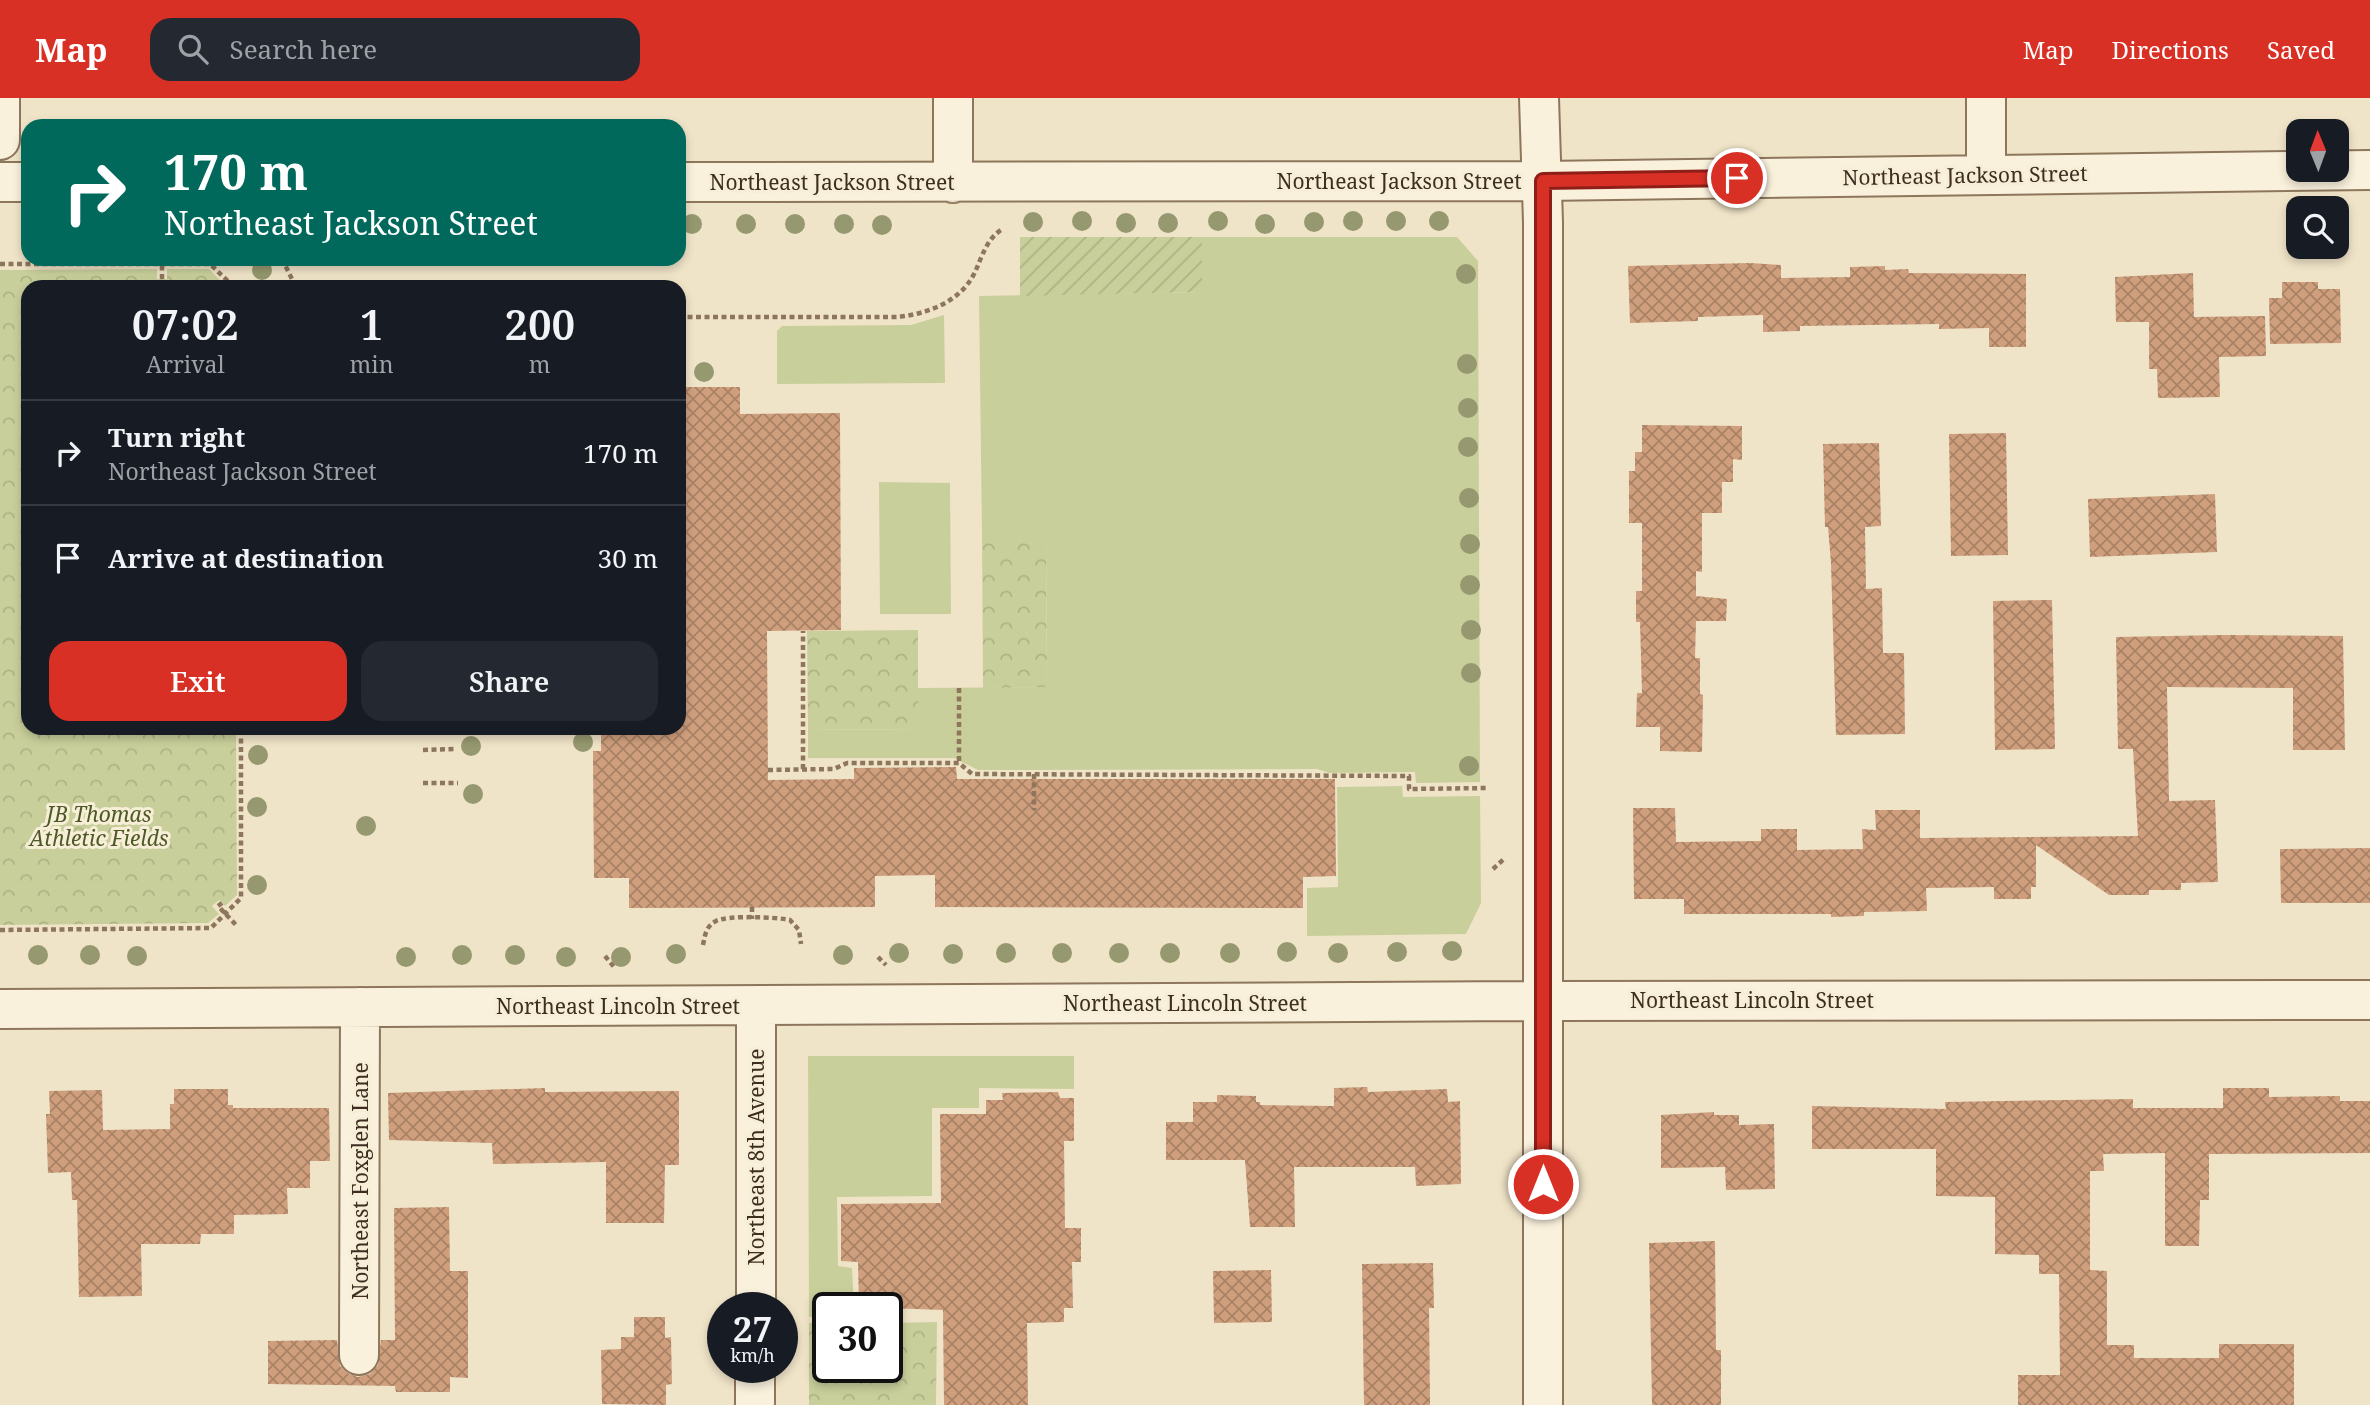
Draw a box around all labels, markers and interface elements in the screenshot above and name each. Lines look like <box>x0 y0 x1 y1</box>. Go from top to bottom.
search box <box>150 18 640 81</box>
text: Map <box>35 27 108 72</box>
icon: search <box>174 30 212 68</box>
text: Search here <box>230 31 377 67</box>
text: Map <box>2023 33 2074 66</box>
text: Directions <box>2112 33 2229 66</box>
text: Saved <box>2267 33 2335 66</box>
north arrow <box>2286 119 2348 182</box>
map controls <box>2286 119 2349 259</box>
text: 170 m <box>164 138 308 204</box>
icon: right <box>49 147 140 238</box>
pin <box>1707 148 1767 208</box>
icon: arrive <box>1718 159 1756 197</box>
street label: Northeast Jackson Street <box>1842 159 2088 191</box>
street label: Northeast Jackson Street <box>1276 167 1522 195</box>
street label: Northeast Jackson Street <box>709 168 955 196</box>
button: search <box>2286 196 2349 259</box>
text: Northeast Jackson Street <box>164 201 538 244</box>
text: 07:02 <box>132 295 239 352</box>
text: 1 <box>360 295 383 352</box>
text: 200 <box>504 295 575 352</box>
text: Arrival <box>146 348 225 380</box>
text: min <box>350 348 394 380</box>
text: m <box>529 348 551 380</box>
text: Turn right <box>108 419 245 455</box>
icon: right <box>49 434 87 472</box>
text: 170 m <box>583 435 658 471</box>
text: Northeast Jackson Street <box>108 455 377 487</box>
icon: arrive <box>49 539 87 577</box>
text: Arrive at destination <box>108 540 384 576</box>
text: 30 m <box>598 540 658 576</box>
button: Exit <box>49 641 347 721</box>
button: Share <box>361 641 658 721</box>
park label: JB Thomas Athletic Fields <box>27 800 169 852</box>
street label: Northeast Lincoln Street <box>1630 986 1874 1014</box>
street label: Northeast Lincoln Street <box>1063 989 1307 1017</box>
street label: Northeast Lincoln Street <box>496 992 740 1020</box>
street label: Northeast 8th Avenue <box>742 1048 770 1266</box>
street label: Northeast Foxglen Lane <box>346 1062 374 1300</box>
position arrow <box>1506 1147 1580 1221</box>
speed limit sign: 30 <box>812 1292 903 1383</box>
text: 27 <box>733 1305 772 1352</box>
text: km/h <box>730 1343 775 1367</box>

